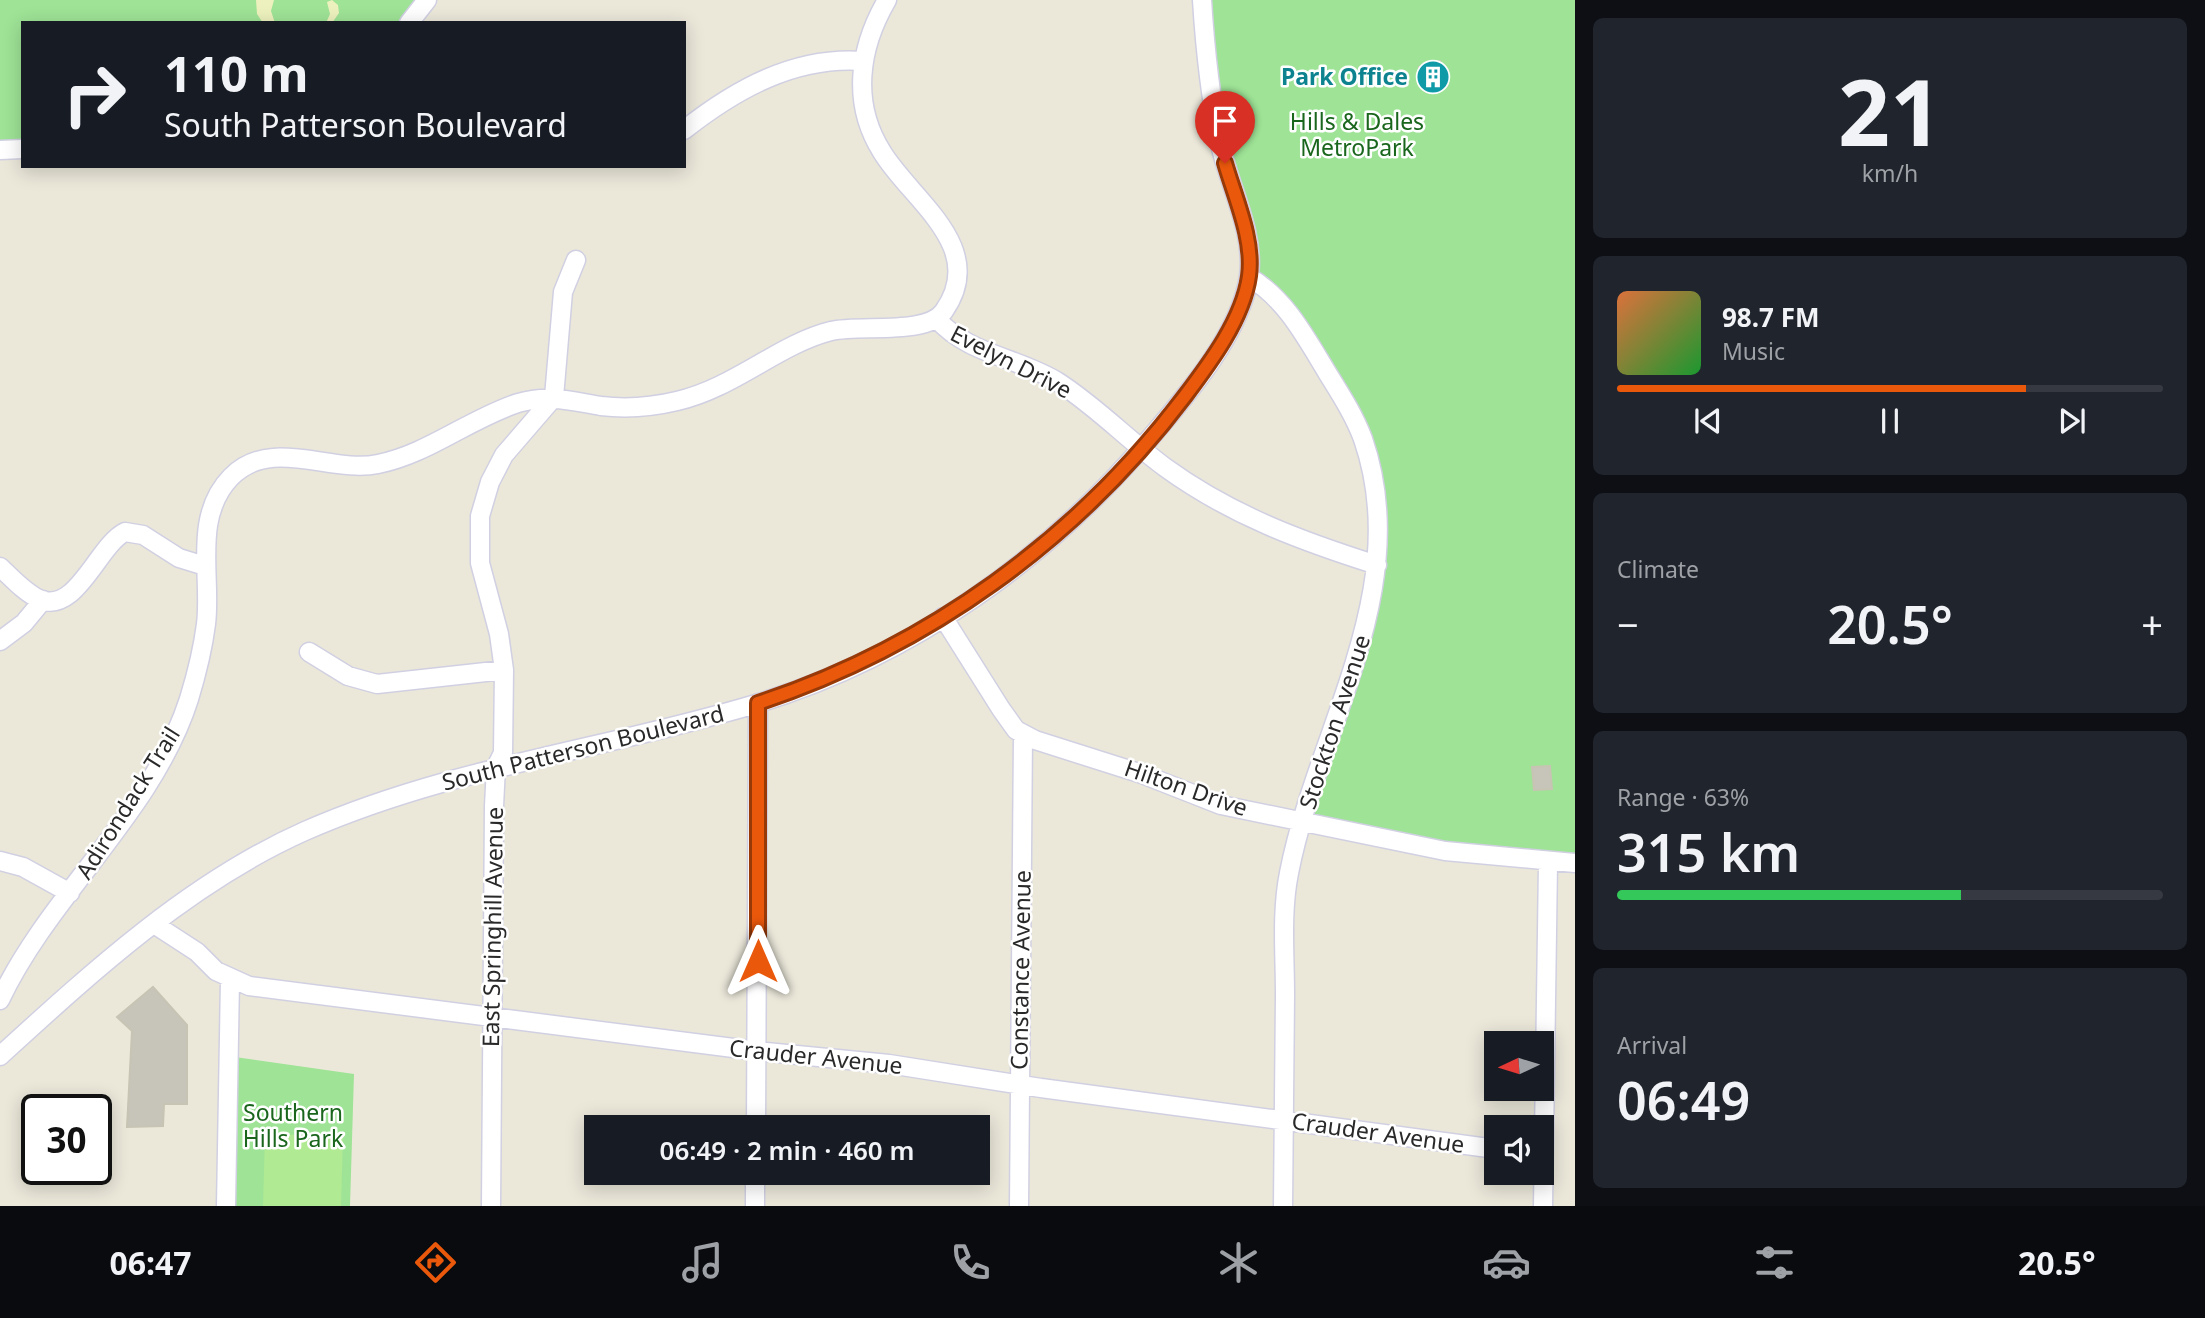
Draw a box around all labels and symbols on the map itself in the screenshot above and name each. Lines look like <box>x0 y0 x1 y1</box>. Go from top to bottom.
building icon: Park Office <box>1414 58 1452 96</box>
place label: Park Office <box>1281 60 1408 92</box>
pin <box>1195 91 1255 163</box>
park label: Hills & Dales MetroPark <box>1290 105 1424 163</box>
street label: Evelyn Drive <box>945 317 1078 405</box>
street label: Stockton Avenue <box>1291 631 1377 813</box>
street label: South Patterson Boulevard <box>438 696 727 798</box>
street label: Adirondack Trail <box>68 720 187 885</box>
street label: Hilton Drive <box>1121 751 1252 823</box>
street label: East Springhill Avenue <box>474 807 510 1047</box>
street label: Constance Avenue <box>1002 870 1038 1070</box>
position arrow <box>721 924 795 998</box>
street label: Crauder Avenue <box>728 1031 904 1081</box>
north arrow <box>1484 1031 1554 1101</box>
speed limit sign: 30 <box>21 1094 112 1185</box>
park label: Southern Hills Park <box>243 1096 344 1154</box>
street label: Crauder Avenue <box>1290 1104 1467 1160</box>

